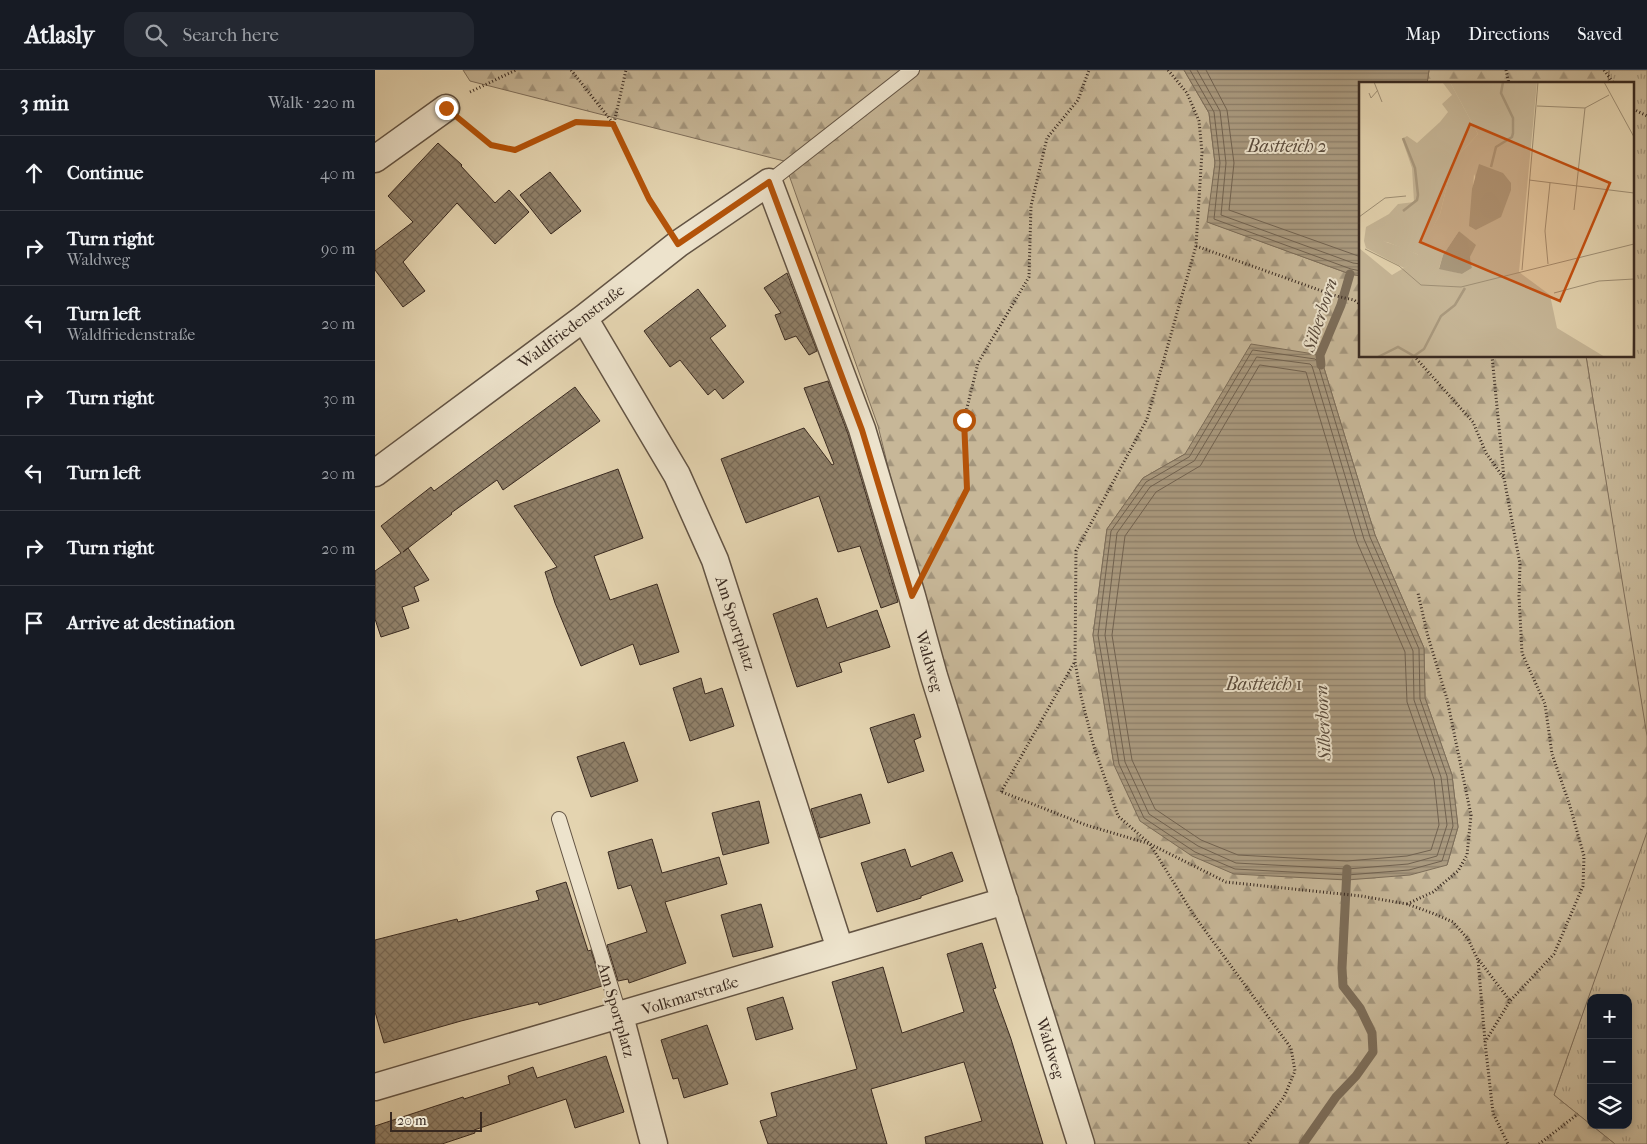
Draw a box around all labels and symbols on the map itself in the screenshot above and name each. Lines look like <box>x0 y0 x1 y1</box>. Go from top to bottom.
inset map <box>1359 82 1635 358</box>
route end <box>435 97 458 120</box>
water label: Bastteich 2 <box>1246 136 1327 157</box>
water label: Silberborn <box>1298 276 1342 355</box>
street label: Waldfriedenstraße <box>514 280 628 373</box>
route start <box>953 409 976 432</box>
street label: Am Sportplatz <box>711 573 760 673</box>
street label: Waldweg <box>911 627 947 694</box>
water label: Bastteich 1 <box>1225 674 1302 695</box>
water label: Silberborn <box>1311 685 1336 762</box>
street label: Am Sportplatz <box>594 960 639 1060</box>
street label: Volkmarstraße <box>639 972 741 1019</box>
street label: Waldweg <box>1032 1014 1069 1081</box>
scale bar <box>390 1109 483 1132</box>

